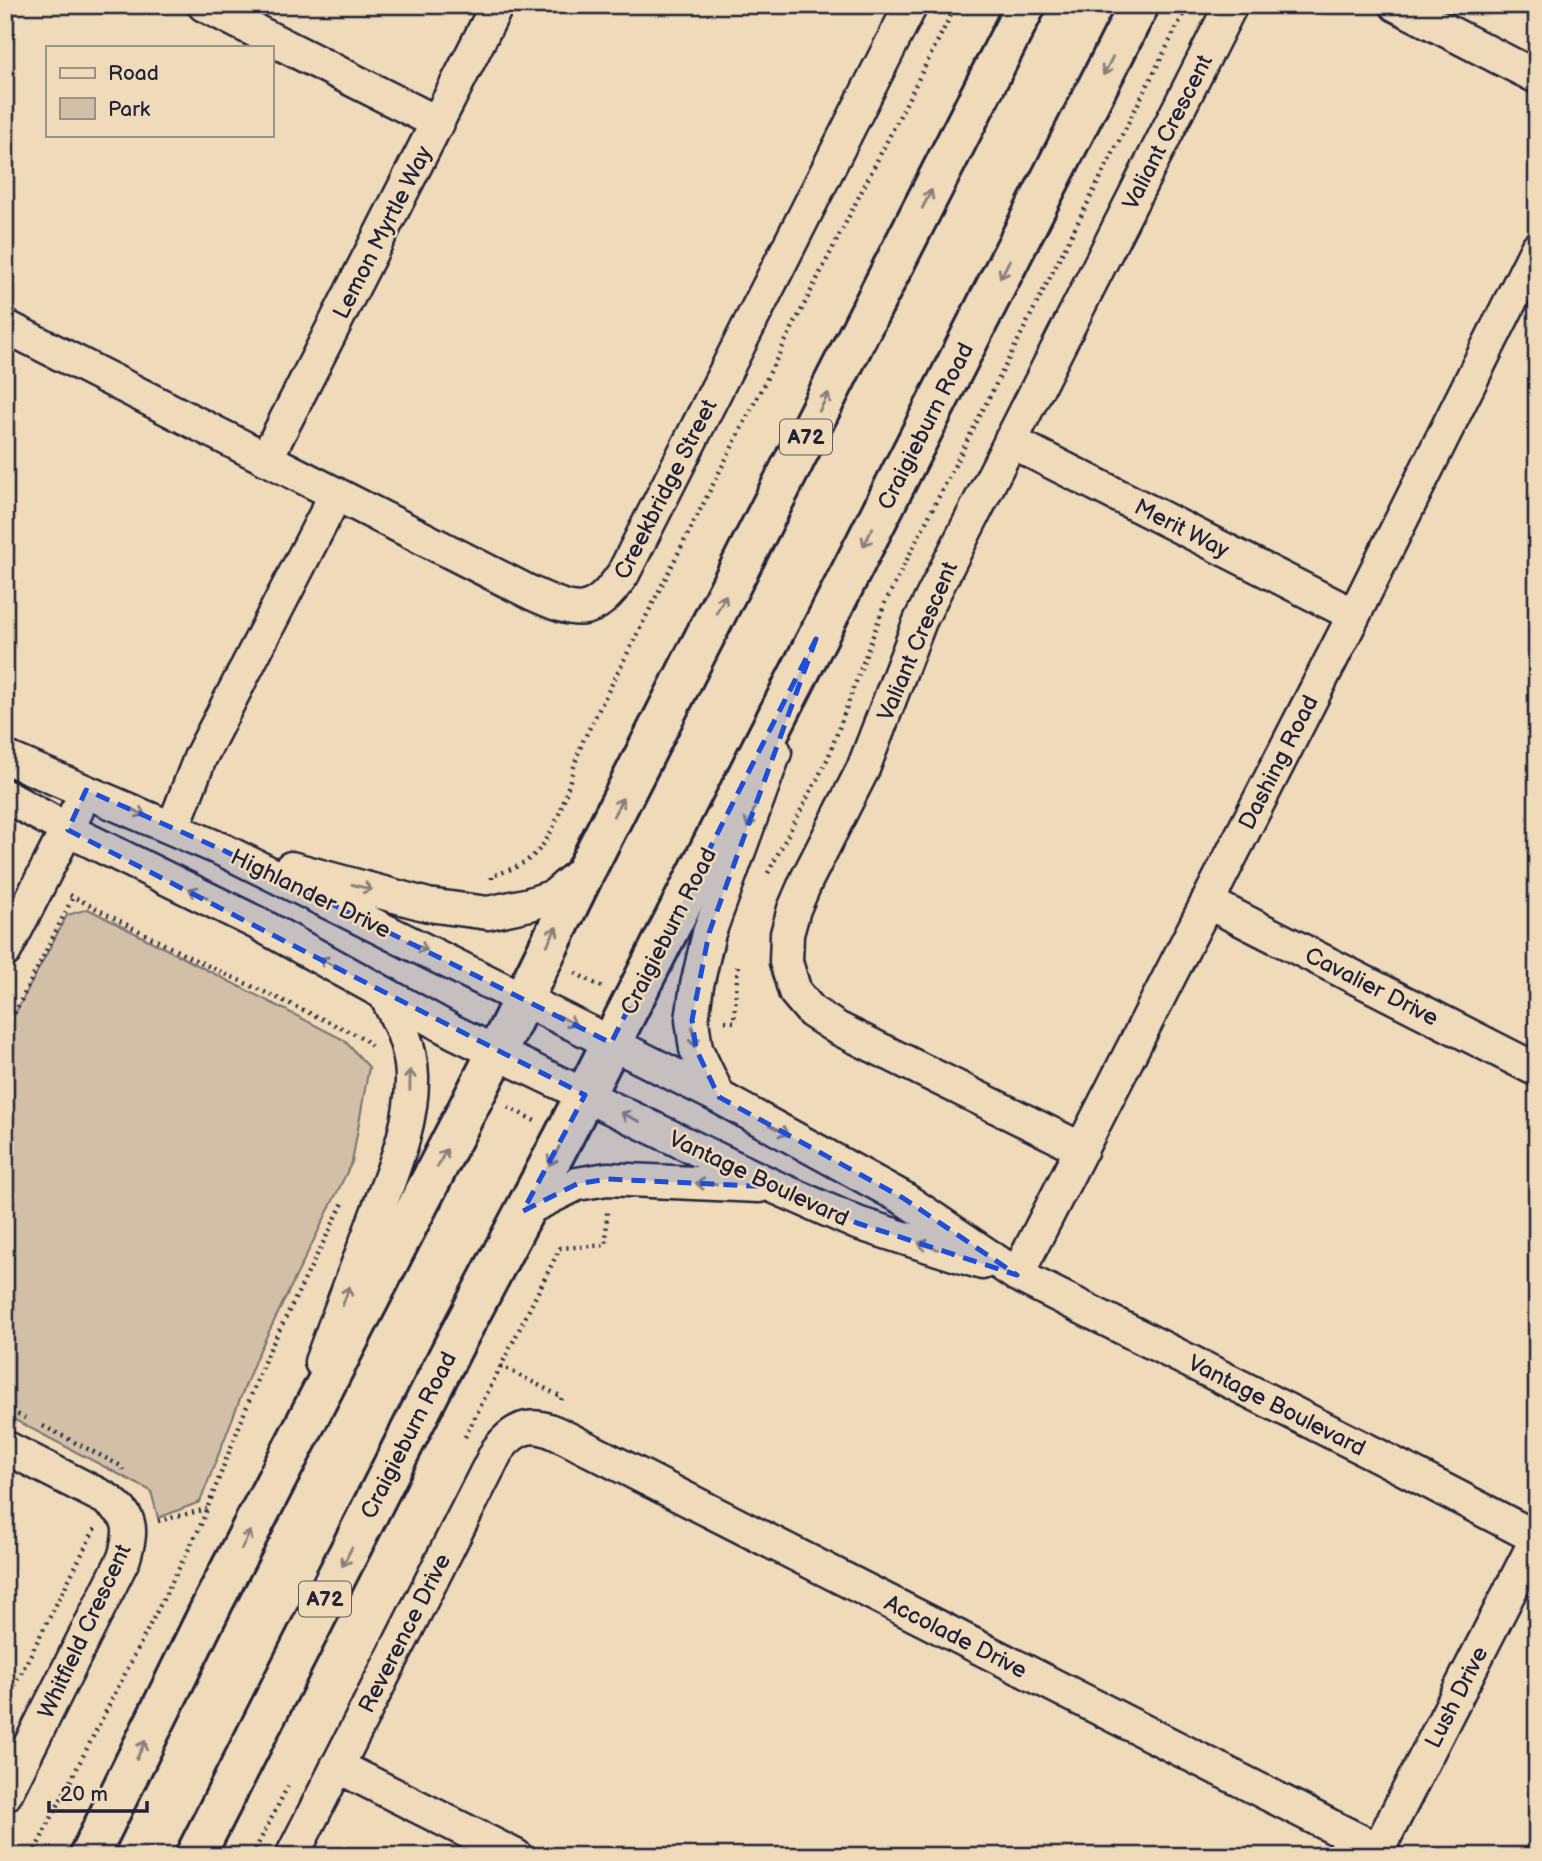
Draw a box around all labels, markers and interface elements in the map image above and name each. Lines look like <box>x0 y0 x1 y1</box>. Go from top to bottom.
legend <box>46 46 273 136</box>
street label: Valiant Crescent <box>1117 50 1219 215</box>
one-way arrow <box>1100 55 1114 76</box>
text: Road <box>108 61 159 86</box>
text: Park <box>108 97 151 122</box>
street label: Lemon Myrtle Way <box>327 141 439 324</box>
one-way arrow <box>921 189 935 210</box>
one-way arrow <box>997 258 1011 279</box>
street label: Craigieburn Road <box>872 338 980 515</box>
one-way arrow <box>818 392 832 412</box>
street label: Creekbridge Street <box>608 395 723 584</box>
road number: A72 <box>780 420 832 454</box>
street label: Merit Way <box>1129 493 1234 565</box>
one-way arrow <box>861 526 875 547</box>
street label: Valiant Crescent <box>872 558 964 725</box>
one-way arrow <box>714 594 728 615</box>
street label: Dashing Road <box>1233 691 1325 834</box>
one-way arrow <box>611 797 625 818</box>
one-way arrow <box>125 805 146 818</box>
one-way arrow <box>743 807 756 829</box>
street label: Highlander Drive <box>226 843 395 945</box>
street label: Craigieburn Road <box>615 843 723 1020</box>
one-way arrow <box>351 881 373 894</box>
one-way arrow <box>188 886 209 900</box>
one-way arrow <box>546 926 560 947</box>
one-way arrow <box>407 940 428 954</box>
street label: Cavalier Drive <box>1300 941 1443 1032</box>
one-way arrow <box>319 956 339 970</box>
one-way arrow <box>556 1014 577 1028</box>
one-way arrow <box>688 1025 701 1047</box>
one-way arrow <box>404 1069 417 1092</box>
one-way arrow <box>620 1110 641 1124</box>
one-way arrow <box>768 1123 788 1137</box>
street label: Vantage Boulevard <box>664 1125 853 1233</box>
one-way arrow <box>546 1145 560 1166</box>
one-way arrow <box>436 1148 450 1169</box>
one-way arrow <box>696 1177 718 1190</box>
one-way arrow <box>918 1239 940 1252</box>
one-way arrow <box>340 1286 353 1308</box>
street label: Craigieburn Road <box>355 1347 463 1524</box>
street label: Vantage Boulevard <box>1183 1349 1370 1463</box>
one-way arrow <box>239 1530 253 1551</box>
street label: Whitfield Crescent <box>32 1540 138 1723</box>
one-way arrow <box>339 1546 353 1567</box>
street label: Reverence Drive <box>353 1549 457 1718</box>
road number: A72 <box>299 1582 351 1616</box>
street label: Accolade Drive <box>880 1589 1031 1685</box>
street label: Lush Drive <box>1419 1642 1494 1753</box>
one-way arrow <box>135 1740 148 1761</box>
scale bar <box>49 1770 147 1814</box>
text: 20 m <box>60 1782 108 1807</box>

